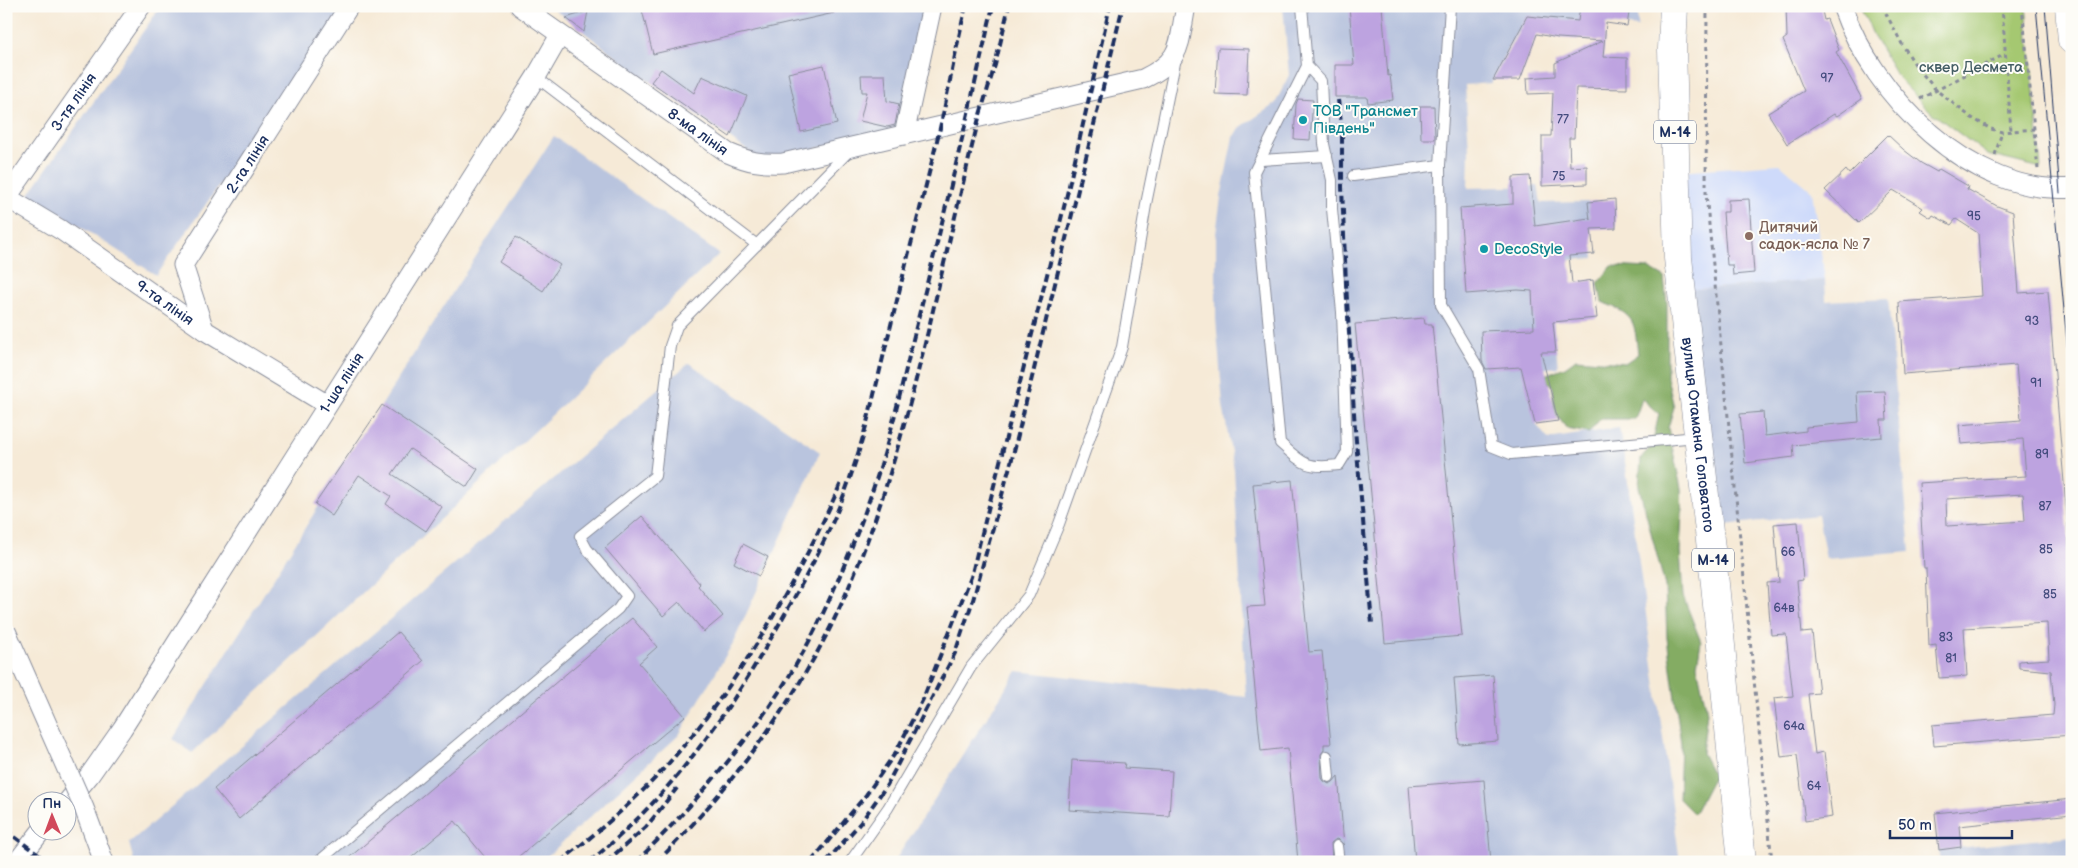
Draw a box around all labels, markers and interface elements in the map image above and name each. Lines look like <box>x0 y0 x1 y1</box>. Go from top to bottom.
park label: сквер Десмета <box>1919 58 2023 77</box>
street label: 3-тя лінія <box>47 69 101 135</box>
house number: 97 <box>1821 71 1834 86</box>
place label: ТОВ "Трансмет Південь" <box>1313 102 1418 138</box>
street label: 8-ма лінія <box>664 104 732 160</box>
house number: 77 <box>1557 112 1569 127</box>
marker: ТОВ "Трансмет Південь" <box>1297 114 1309 126</box>
road number: М-14 <box>1654 120 1696 144</box>
street label: 2-га лінія <box>222 132 274 197</box>
house number: 75 <box>1553 169 1566 184</box>
house number: 95 <box>1967 209 1981 224</box>
place label: Дитячий садок-ясла № 7 <box>1759 218 1871 254</box>
marker: Дитячий садок-ясла № 7 <box>1743 230 1755 242</box>
place label: DecoStyle <box>1494 240 1563 259</box>
marker: DecoStyle <box>1478 243 1490 255</box>
street label: 9-та лінія <box>132 276 197 330</box>
house number: 93 <box>2025 314 2039 329</box>
street label: вулиця Отамана Головатого <box>1677 336 1718 534</box>
street label: 1-ша лінія <box>316 349 369 417</box>
house number: 91 <box>2030 376 2042 391</box>
house number: 89 <box>2035 447 2049 462</box>
house number: 87 <box>2039 499 2052 514</box>
house number: 85 <box>2039 542 2053 557</box>
house number: 66 <box>1781 545 1795 560</box>
road number: М-14 <box>1692 548 1734 572</box>
house number: 85 <box>2043 587 2057 602</box>
house number: 64в <box>1774 601 1795 616</box>
house number: 83 <box>1939 630 1953 645</box>
house number: 81 <box>1945 651 1957 666</box>
house number: 64а <box>1783 719 1805 734</box>
house number: 64 <box>1807 779 1822 794</box>
north arrow <box>28 790 78 840</box>
text: Пн <box>42 795 61 812</box>
scale bar <box>1890 808 2013 840</box>
text: 50 m <box>1898 816 1932 835</box>

